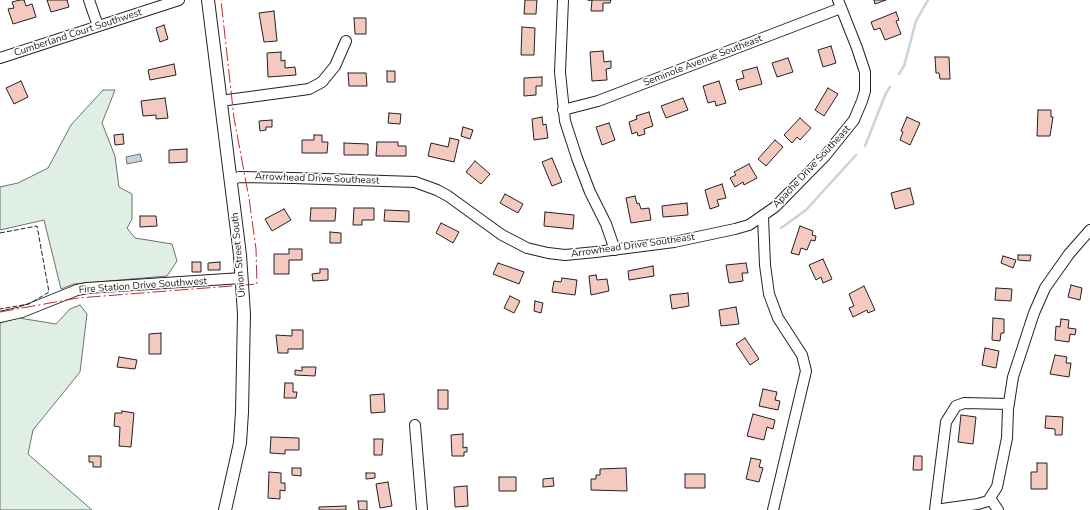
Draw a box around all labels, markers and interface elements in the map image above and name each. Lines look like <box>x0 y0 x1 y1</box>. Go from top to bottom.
street label: Cumberland Court Southwest <box>13 7 143 59</box>
street label: Seminole Avenue Southeast <box>642 33 764 89</box>
street label: Apache Drive Southeast <box>771 123 853 211</box>
street label: Arrowhead Drive Southeast <box>255 171 379 187</box>
street label: Union Street South <box>229 212 249 298</box>
street label: Arrowhead Drive Southeast <box>570 231 696 261</box>
street label: Fire Station Drive Southwest <box>79 276 207 296</box>

